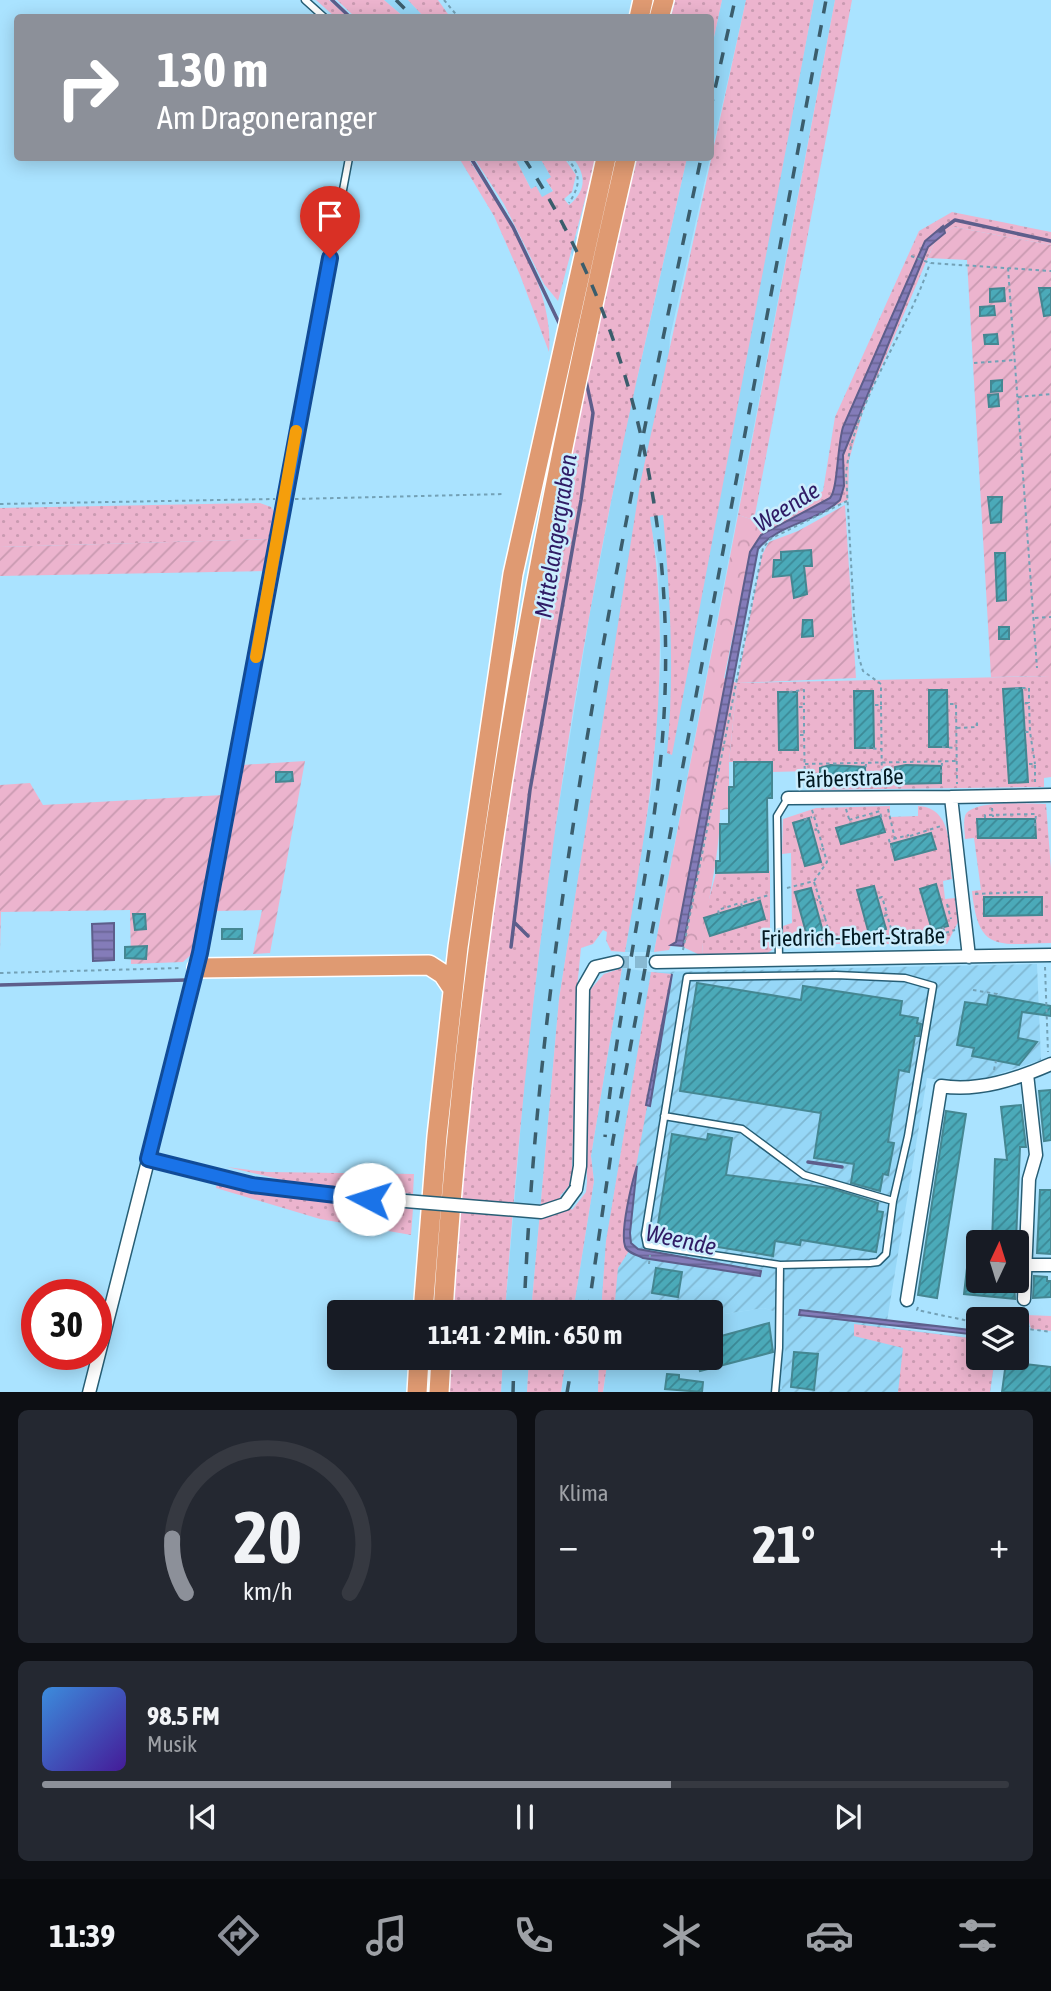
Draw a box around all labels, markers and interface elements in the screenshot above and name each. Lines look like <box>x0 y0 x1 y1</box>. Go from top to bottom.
text: 130 m <box>157 41 268 97</box>
icon: right <box>42 42 133 133</box>
text: Am Dragoneranger <box>157 99 376 136</box>
pin <box>300 186 360 258</box>
icon: arrive <box>311 197 349 235</box>
water label: Mittelangergraben <box>529 452 582 620</box>
water label: Weende <box>749 476 824 537</box>
street label: Färberstraße <box>796 763 904 793</box>
street label: Friedrich-Ebert-Straße <box>761 922 945 952</box>
position arrow <box>332 1162 406 1236</box>
water label: Weende <box>643 1219 719 1260</box>
north arrow <box>966 1230 1029 1293</box>
map controls <box>966 1230 1029 1370</box>
speed limit sign: 30 <box>21 1279 112 1370</box>
button: layers <box>966 1307 1029 1370</box>
text: 11:41 · 2 Min. · 650 m <box>428 1320 622 1350</box>
text: Klima <box>559 1480 608 1506</box>
text: 20 <box>233 1495 301 1578</box>
text: 21° <box>752 1514 815 1574</box>
text: − <box>559 1523 578 1566</box>
text: + <box>989 1523 1009 1566</box>
text: km/h <box>242 1576 292 1604</box>
text: 98.5 FM <box>147 1701 220 1731</box>
text: Musik <box>147 1731 197 1757</box>
icon: previous <box>184 1798 222 1836</box>
icon: pause <box>506 1798 544 1836</box>
icon: next <box>829 1798 867 1836</box>
icon: directions <box>214 1911 263 1960</box>
icon: music <box>362 1911 411 1960</box>
icon: phone <box>509 1911 558 1960</box>
icon: climate <box>657 1911 706 1960</box>
icon: car <box>805 1911 854 1960</box>
icon: filters <box>953 1911 1002 1960</box>
text: 11:39 <box>49 1917 115 1954</box>

